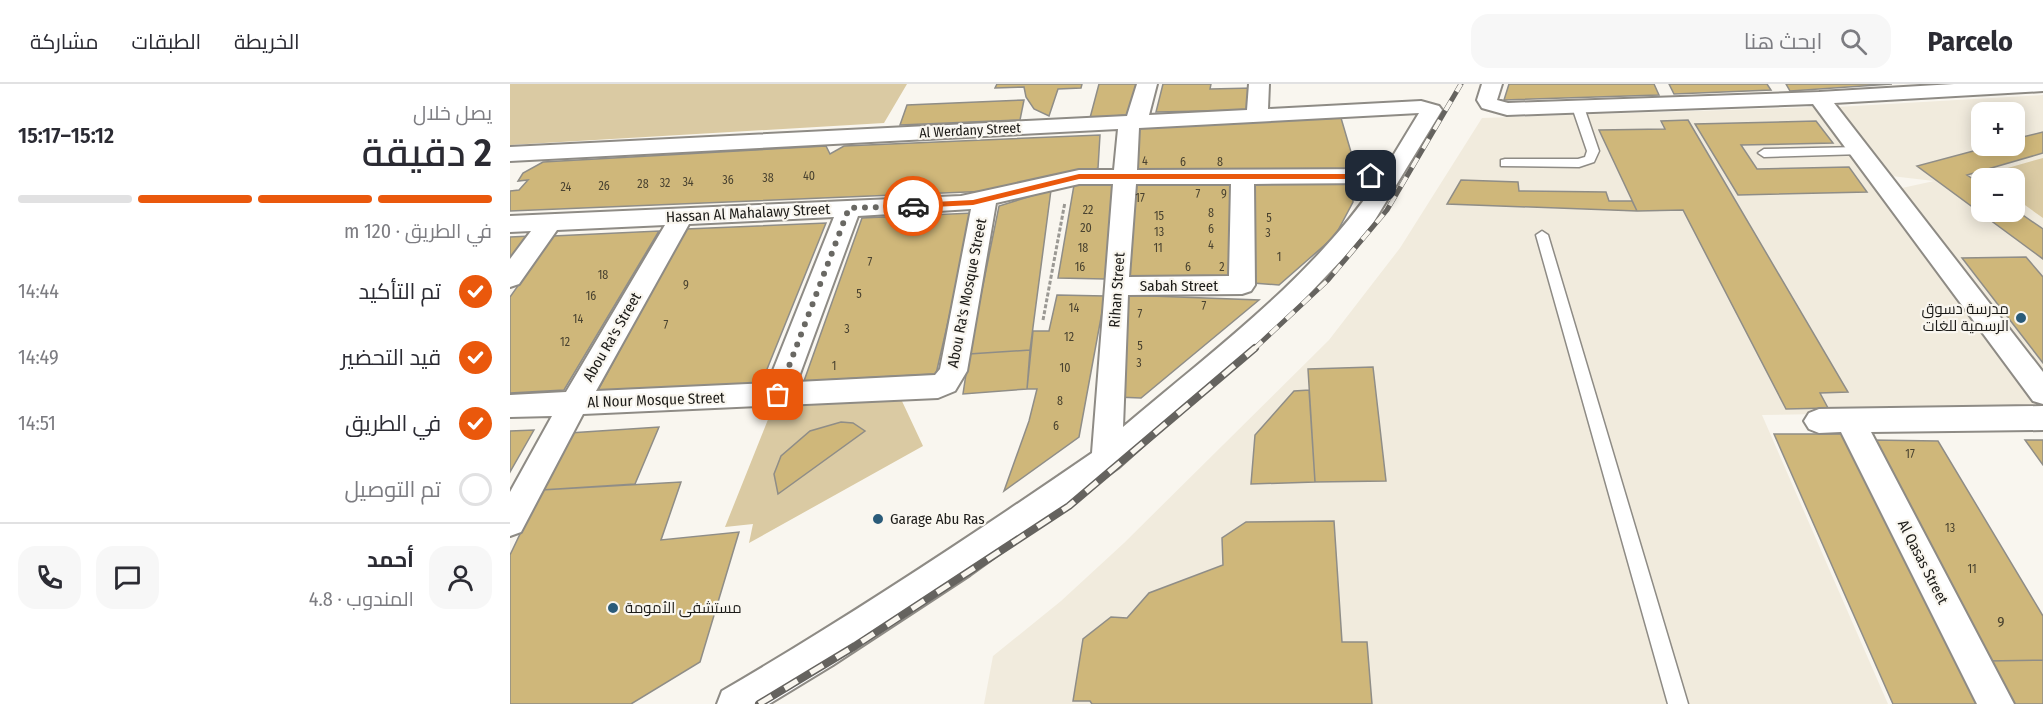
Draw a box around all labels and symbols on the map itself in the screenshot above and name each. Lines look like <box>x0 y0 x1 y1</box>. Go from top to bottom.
street label: Al Werdany Street <box>919 119 1022 142</box>
pin <box>1345 150 1396 201</box>
house number: 4 <box>1142 154 1148 168</box>
house number: 6 <box>1180 155 1186 169</box>
house number: 8 <box>1217 155 1223 169</box>
house number: 40 <box>803 169 815 183</box>
house number: 38 <box>762 171 774 185</box>
house number: 36 <box>722 173 734 187</box>
house number: 34 <box>682 175 694 189</box>
house number: 32 <box>660 176 670 190</box>
courier <box>883 176 943 236</box>
house number: 28 <box>637 177 649 191</box>
house number: 26 <box>598 179 610 193</box>
house number: 24 <box>561 180 572 194</box>
house number: 7 <box>1196 187 1201 201</box>
house number: 9 <box>1221 187 1227 201</box>
house number: 17 <box>1135 191 1145 205</box>
street label: Hassan Al Mahalawy Street <box>666 200 831 226</box>
house number: 22 <box>1083 203 1093 217</box>
house number: 8 <box>1208 206 1214 220</box>
house number: 15 <box>1154 209 1165 223</box>
house number: 5 <box>1266 211 1272 225</box>
street label: Abou Ra's Mosque Street <box>944 217 990 369</box>
house number: 20 <box>1080 221 1092 235</box>
house number: 6 <box>1208 222 1214 236</box>
house number: 13 <box>1154 225 1164 239</box>
house number: 3 <box>1265 226 1271 240</box>
house number: 4 <box>1208 238 1214 252</box>
house number: 18 <box>1078 241 1088 255</box>
house number: 11 <box>1153 241 1163 255</box>
house number: 1 <box>1277 250 1281 264</box>
street label: Rihan Street <box>1105 252 1129 328</box>
house number: 7 <box>868 255 873 269</box>
house number: 16 <box>1075 260 1085 274</box>
house number: 6 <box>1185 260 1191 274</box>
house number: 2 <box>1219 260 1225 274</box>
house number: 18 <box>598 268 608 282</box>
street label: Sabah Street <box>1140 277 1218 295</box>
house number: 9 <box>683 278 689 292</box>
house number: 5 <box>856 287 862 301</box>
street label: Abou Ra's Street <box>579 289 645 385</box>
house number: 16 <box>586 289 596 303</box>
house number: 7 <box>1202 299 1207 313</box>
place label: مدرسة دسوق الرسمية للغات <box>1922 300 2009 335</box>
house number: 14 <box>1069 301 1079 315</box>
house number: 7 <box>1138 307 1143 321</box>
marker: مدرسة دسوق الرسمية للغات <box>2014 311 2028 325</box>
house number: 14 <box>573 312 583 326</box>
house number: 7 <box>664 318 669 332</box>
house number: 3 <box>844 322 850 336</box>
house number: 12 <box>1064 330 1074 344</box>
house number: 12 <box>560 335 570 349</box>
house number: 5 <box>1137 339 1143 353</box>
house number: 3 <box>1136 356 1142 370</box>
house number: 1 <box>832 359 836 373</box>
house number: 10 <box>1060 361 1070 375</box>
pin <box>752 369 803 420</box>
street label: Al Nour Mosque Street <box>587 389 725 411</box>
house number: 8 <box>1057 394 1063 408</box>
house number: 6 <box>1053 419 1059 433</box>
house number: 17 <box>1905 447 1915 461</box>
place label: Garage Abu Ras <box>890 510 985 528</box>
marker: Garage Abu Ras <box>871 512 885 526</box>
street label: Al Qasas Street <box>1894 517 1952 607</box>
house number: 13 <box>1945 521 1955 535</box>
house number: 11 <box>1967 562 1977 576</box>
place label: مستشفى الأمومة <box>625 599 742 618</box>
marker: مستشفى الأمومة <box>606 601 620 615</box>
house number: 9 <box>1997 613 2005 631</box>

